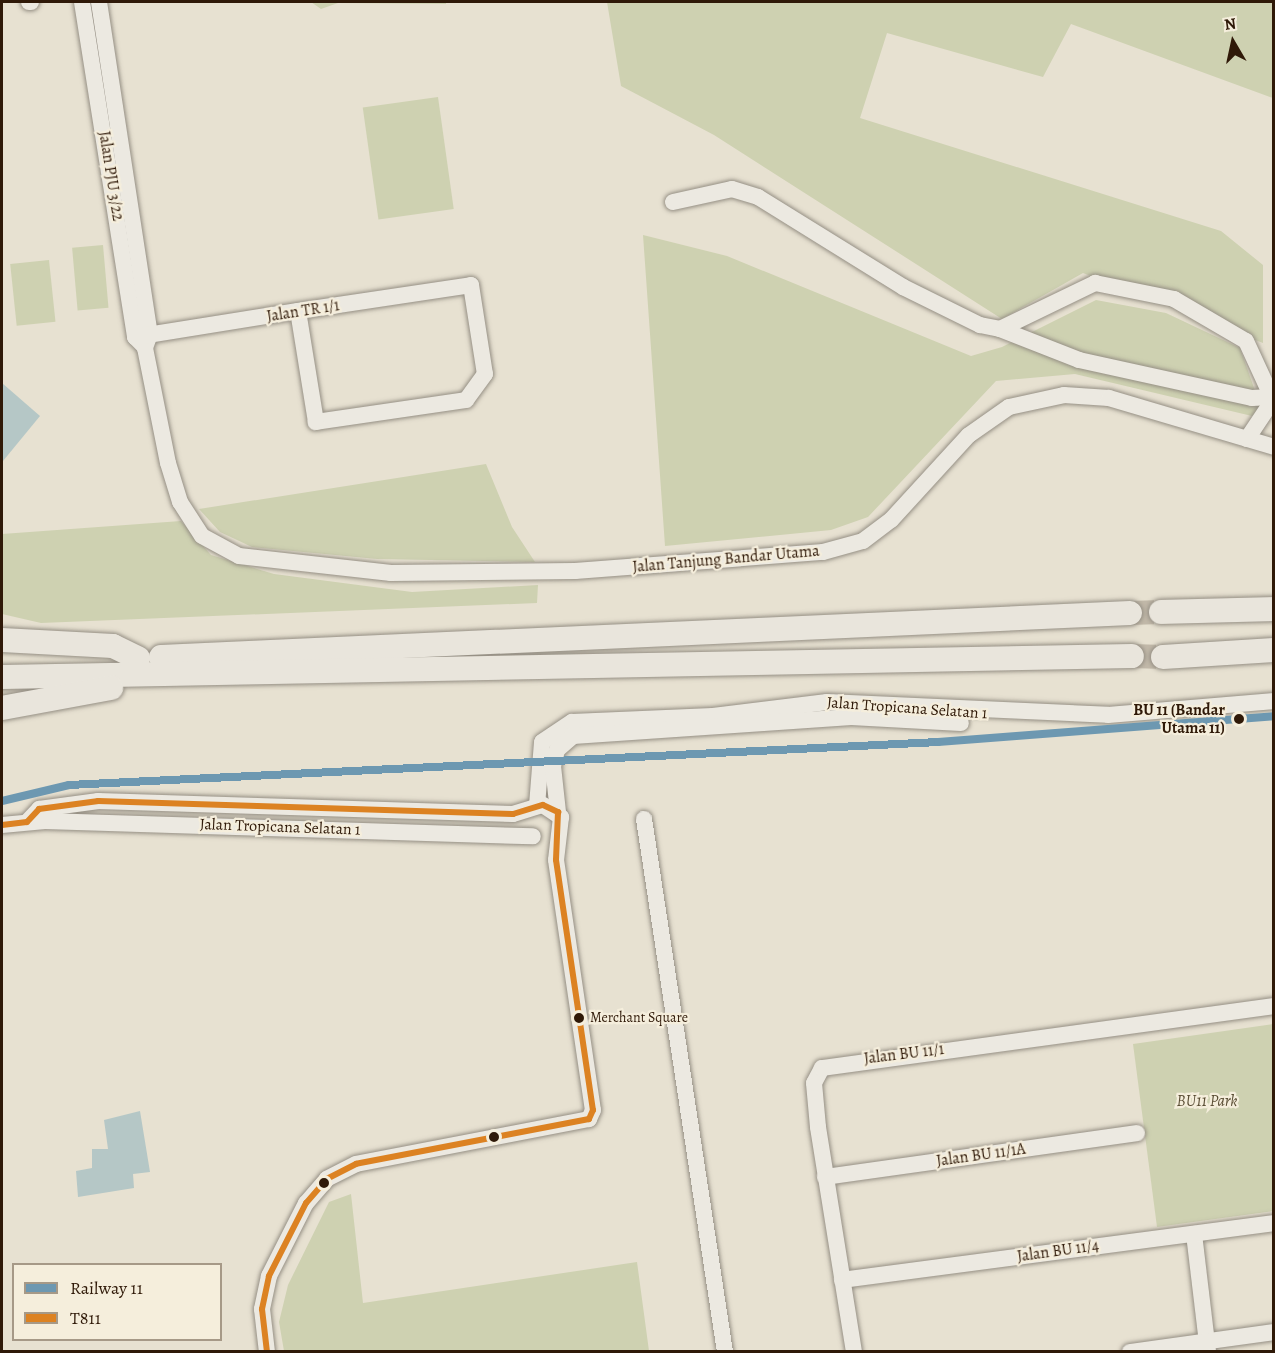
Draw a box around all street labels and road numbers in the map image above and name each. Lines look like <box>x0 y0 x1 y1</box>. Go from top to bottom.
street label: Jalan PJU 3/22 <box>94 130 128 222</box>
street label: Jalan TR 1/1 <box>265 296 341 326</box>
street label: Jalan Tanjung Bandar Utama <box>632 541 820 577</box>
street label: Jalan Tropicana Selatan 1 <box>826 693 988 723</box>
street label: Jalan Tropicana Selatan 1 <box>199 815 361 839</box>
street label: Jalan BU 11/1 <box>863 1040 945 1068</box>
street label: Jalan BU 11/1A <box>935 1139 1027 1171</box>
street label: Jalan BU 11/4 <box>1016 1236 1100 1266</box>

